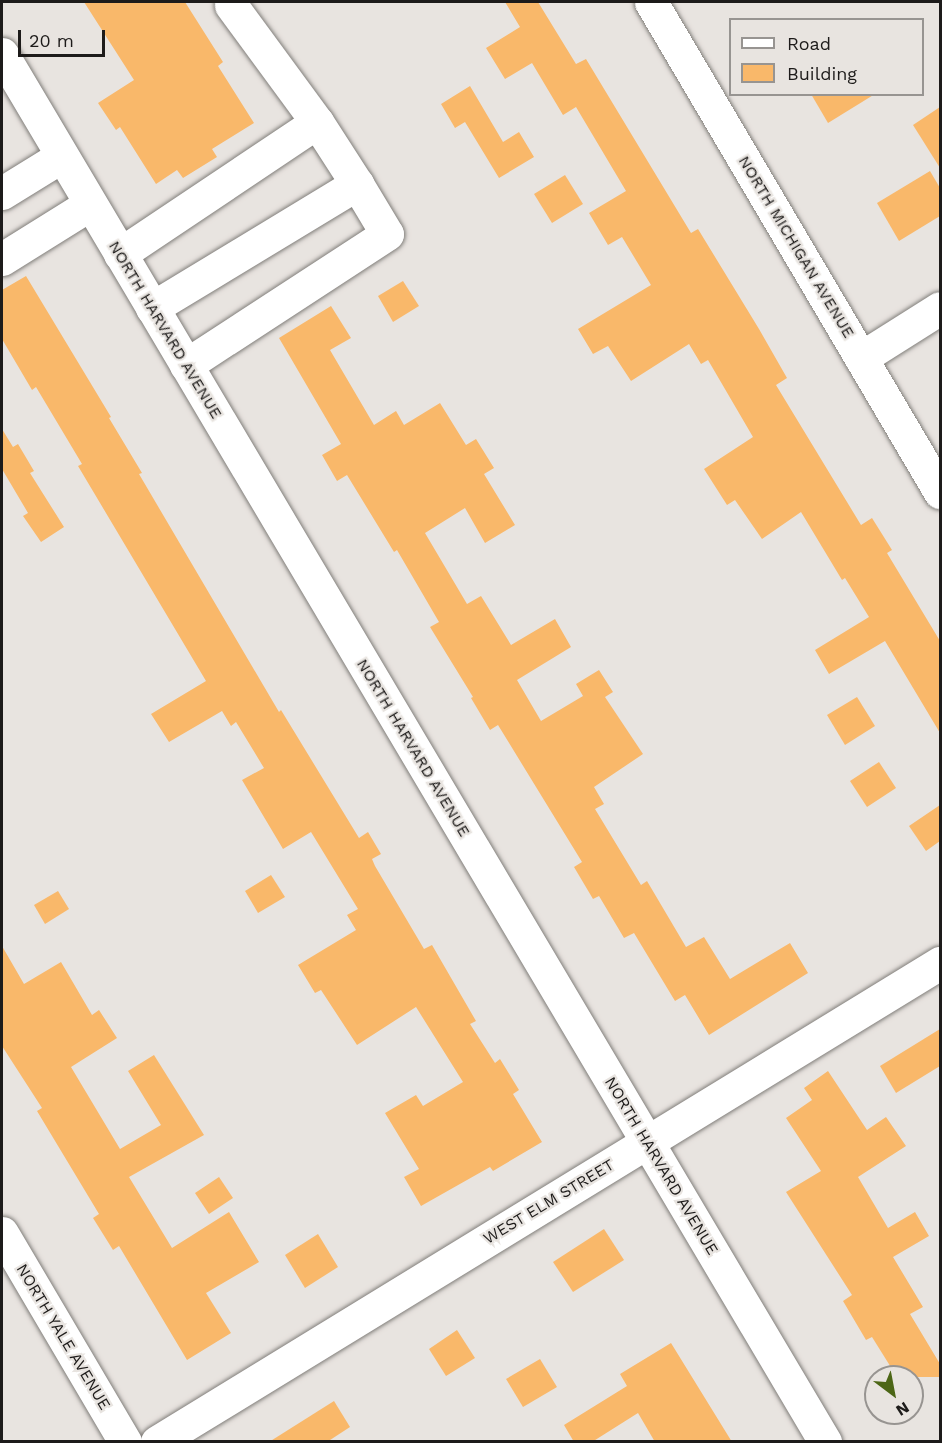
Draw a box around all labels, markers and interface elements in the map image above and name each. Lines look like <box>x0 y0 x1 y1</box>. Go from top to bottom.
scale bar <box>21 18 108 56</box>
legend <box>729 18 924 96</box>
text: 20 m <box>29 30 74 51</box>
text: Road <box>787 33 831 54</box>
text: Building <box>787 63 857 84</box>
street label: NORTH MICHIGAN AVENUE <box>734 152 858 342</box>
street label: NORTH HARVARD AVENUE <box>104 237 226 423</box>
street label: NORTH HARVARD AVENUE <box>352 655 474 841</box>
street label: NORTH HARVARD AVENUE <box>600 1073 722 1259</box>
street label: WEST ELM STREET <box>480 1155 618 1249</box>
street label: NORTH YALE AVENUE <box>11 1260 115 1414</box>
north arrow <box>864 1365 924 1425</box>
text: N <box>893 1398 913 1420</box>

